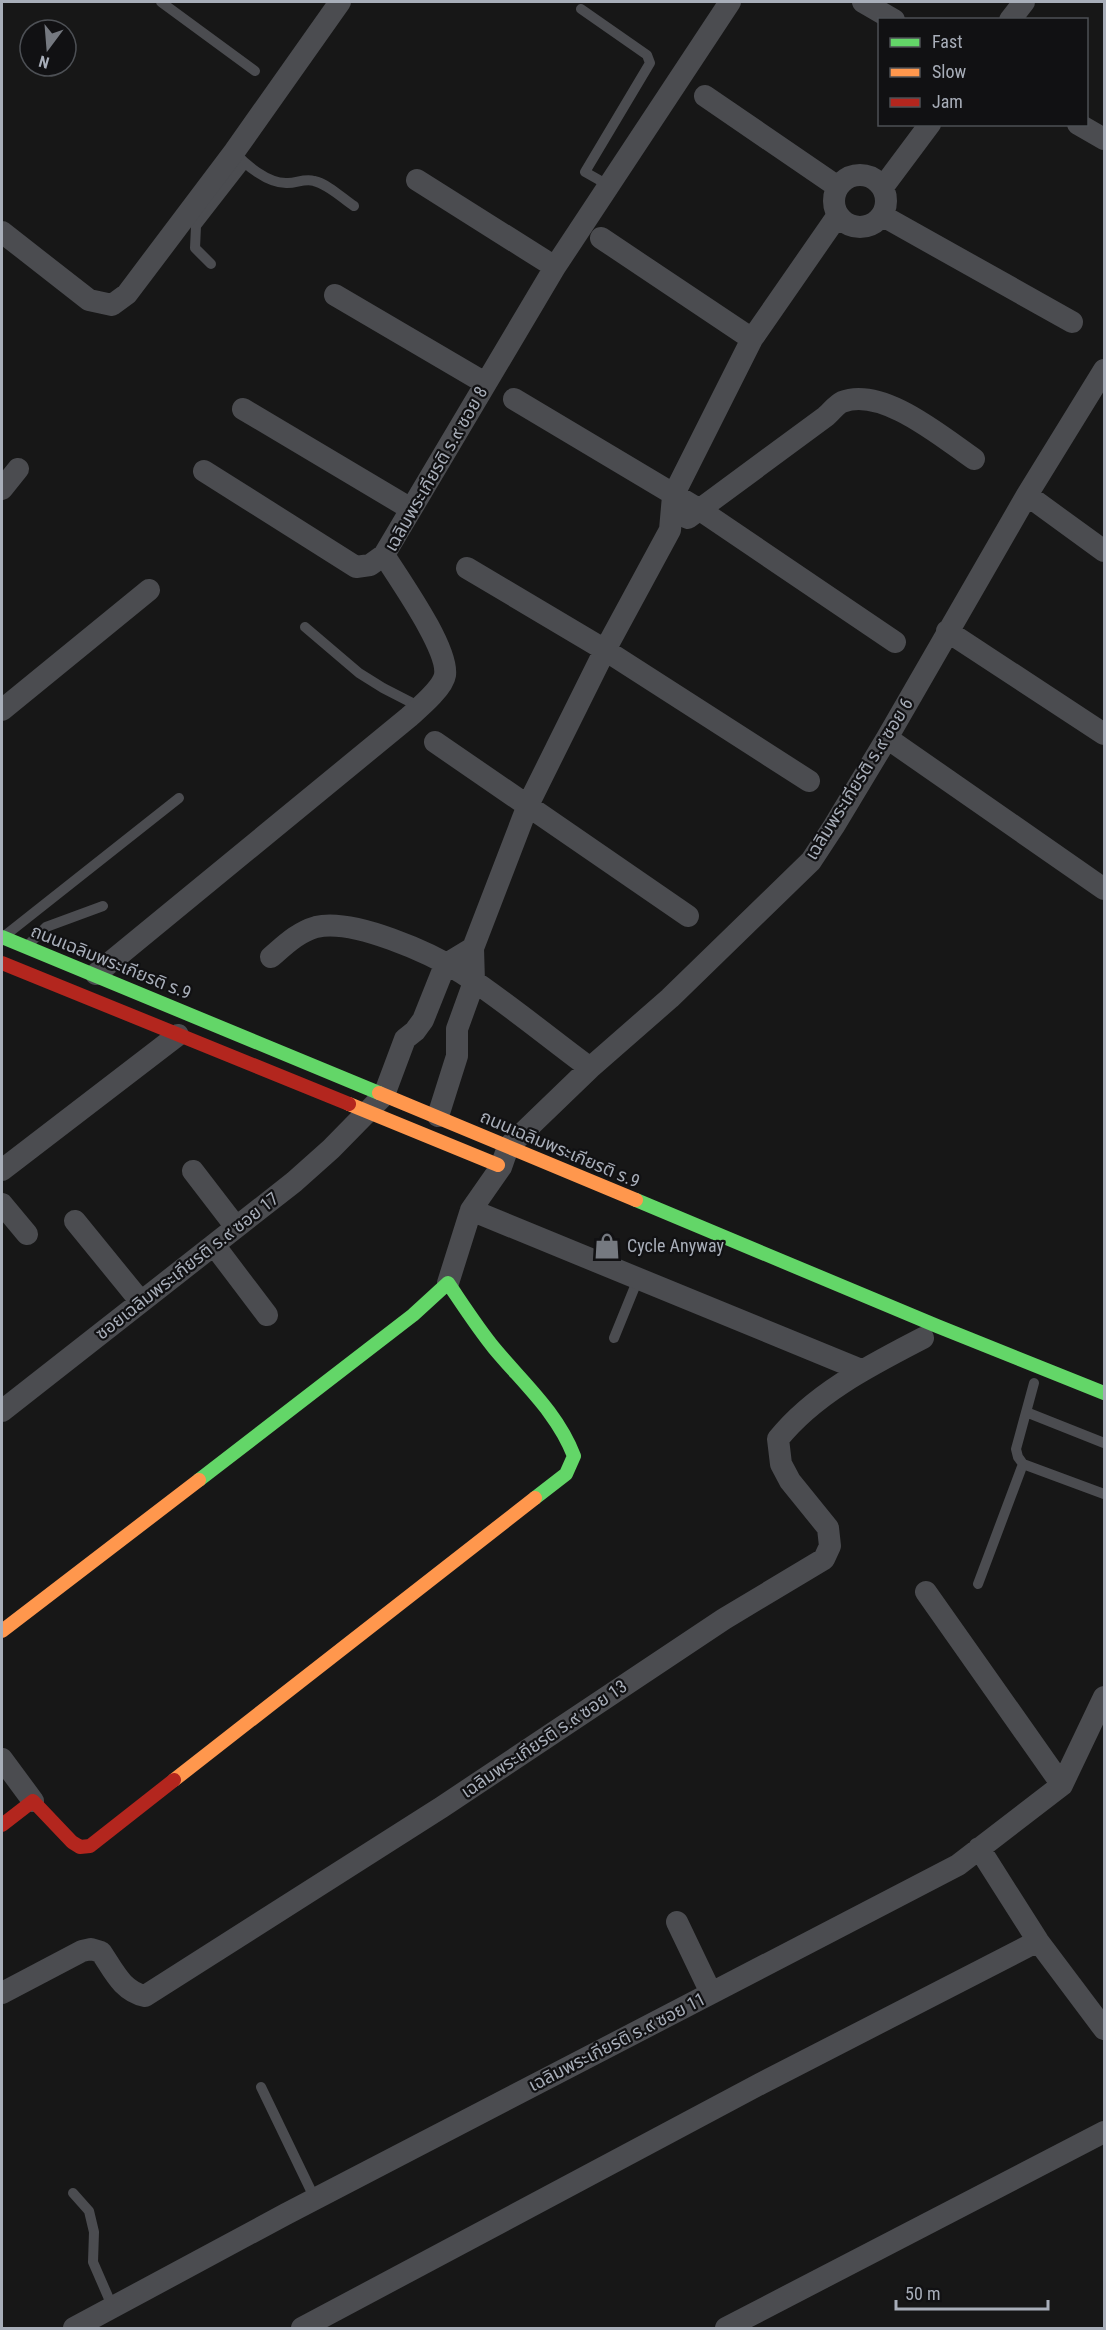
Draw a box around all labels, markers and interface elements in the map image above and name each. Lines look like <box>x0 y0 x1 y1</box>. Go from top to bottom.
north arrow <box>18 18 78 78</box>
legend <box>878 18 1088 126</box>
text: Fast <box>932 31 963 52</box>
text: N <box>37 51 51 72</box>
text: Slow <box>932 61 967 82</box>
text: Jam <box>932 91 963 112</box>
street label: เฉลิมพระเกียรติ ร.๙ ซอย 8 <box>380 383 491 555</box>
street label: เฉลิมพระเกียรติ ร.๙ ซอย 6 <box>800 694 917 863</box>
street label: ถนนเฉลิมพระเกียรติ ร.9 <box>28 920 194 1003</box>
street label: ถนนเฉลิมพระเกียรติ ร.9 <box>477 1105 643 1192</box>
street label: ซอยเฉลิมพระเกียรติ ร.๙ ซอย 17 <box>91 1188 283 1344</box>
shop icon: Cycle Anyway <box>592 1231 622 1261</box>
place label: Cycle Anyway <box>627 1235 724 1256</box>
street label: เฉลิมพระเกียรติ ร.๙ ซอย 13 <box>457 1675 631 1802</box>
street label: เฉลิมพระเกียรติ ร.๙ ซอย 11 <box>525 1988 709 2095</box>
scale bar <box>896 2273 1048 2311</box>
text: 50 m <box>905 2283 940 2304</box>

